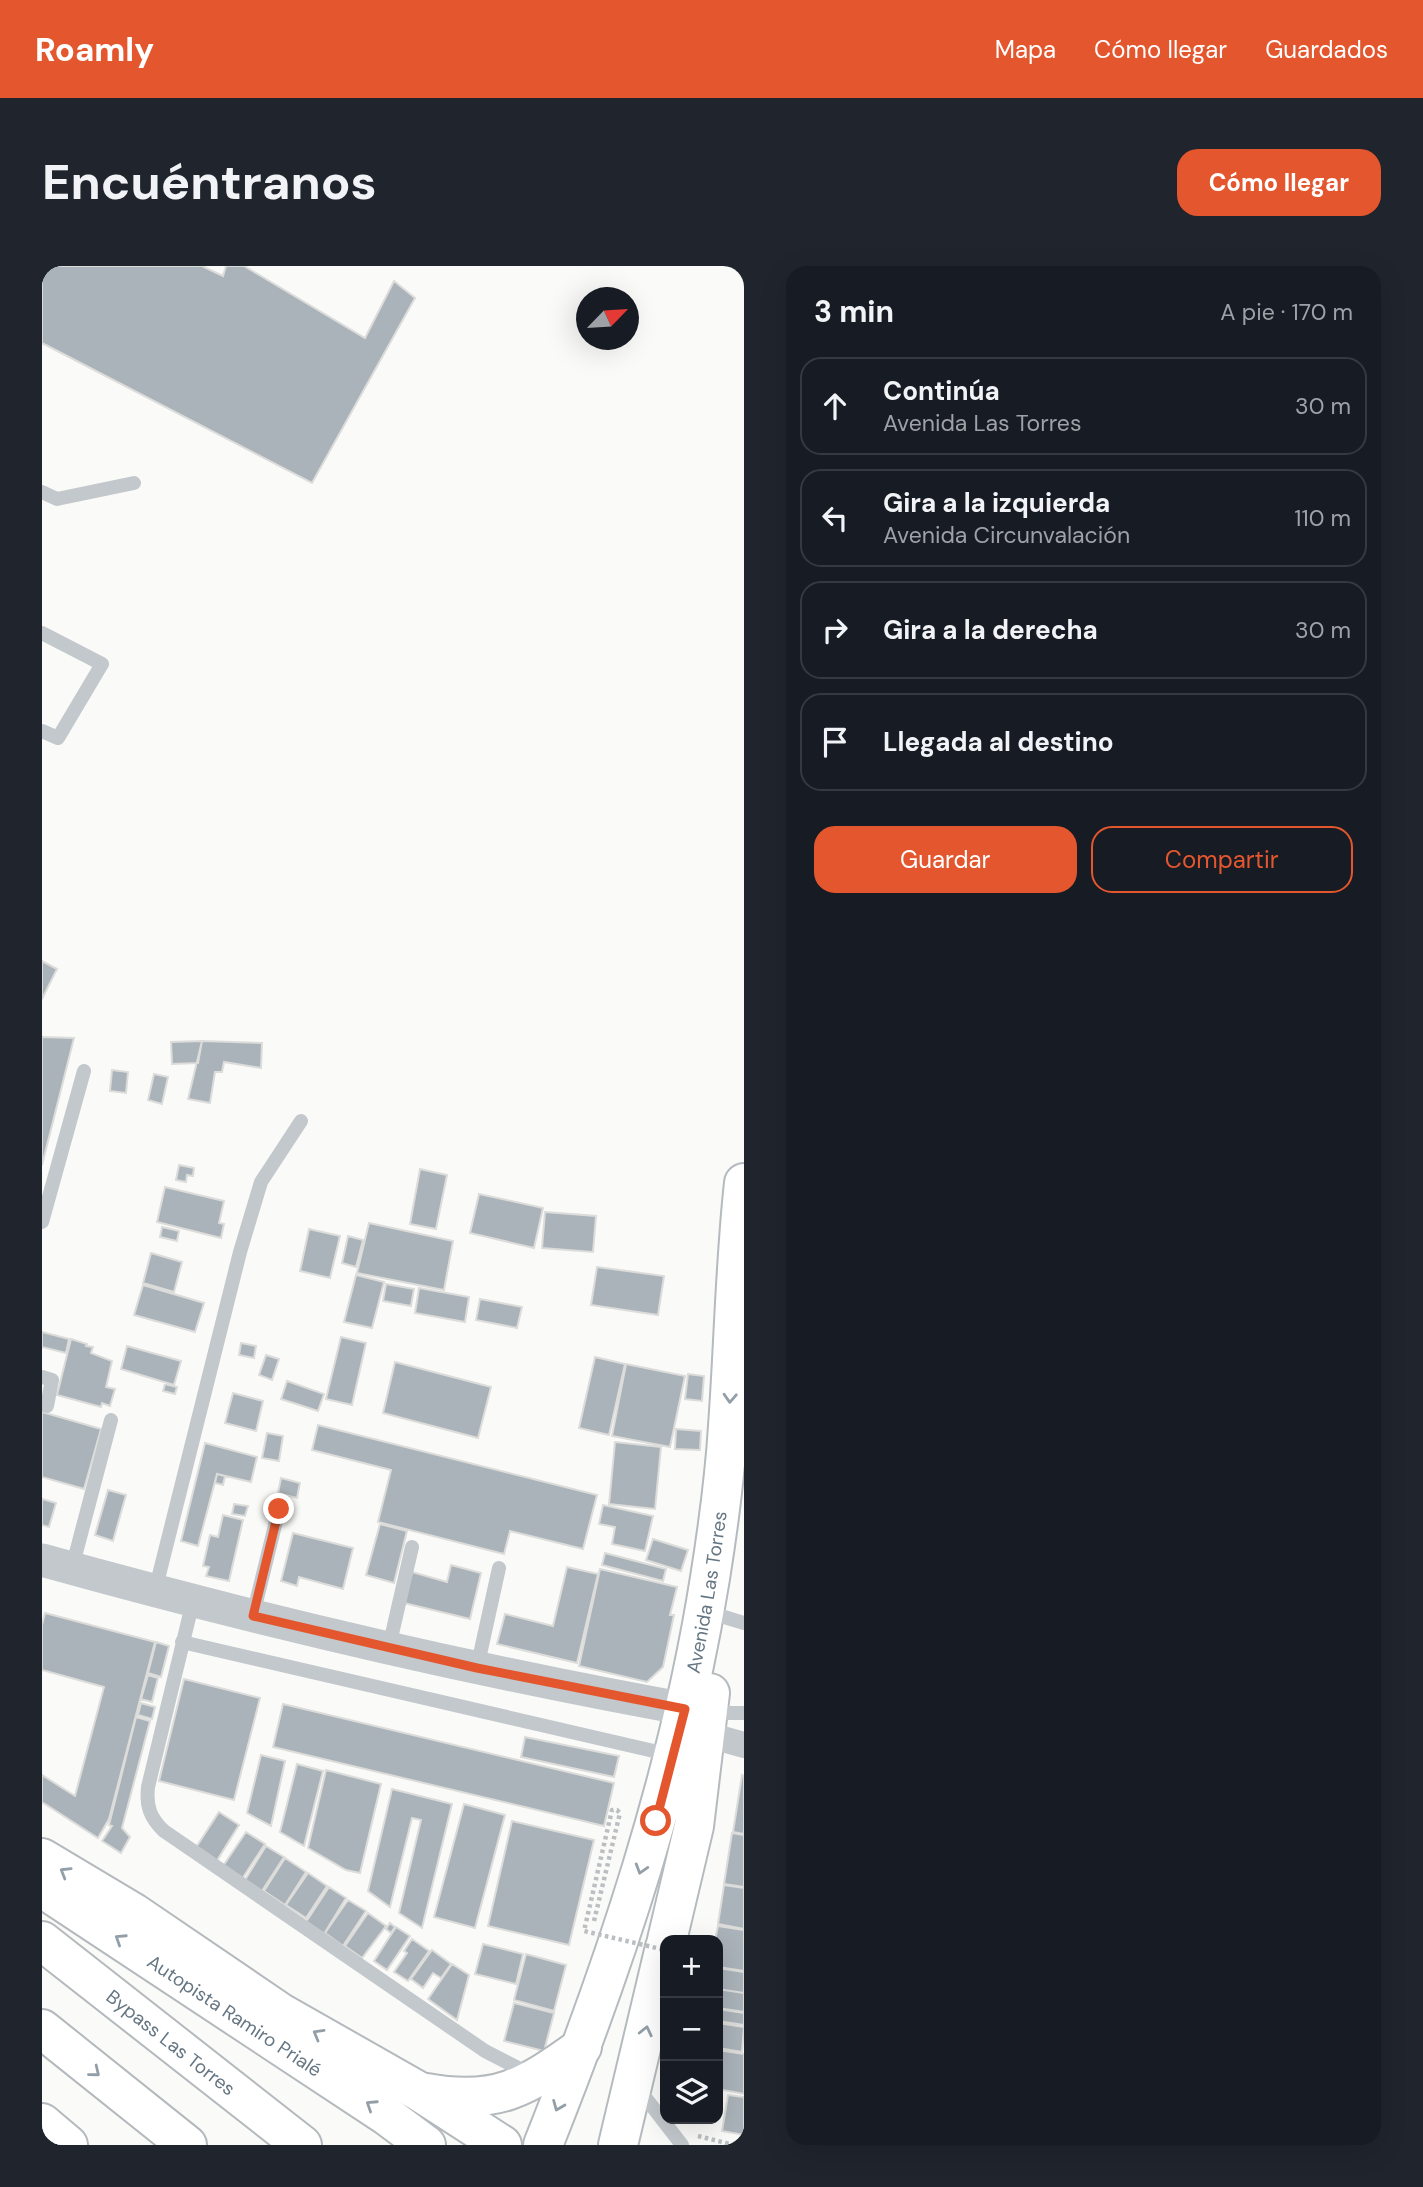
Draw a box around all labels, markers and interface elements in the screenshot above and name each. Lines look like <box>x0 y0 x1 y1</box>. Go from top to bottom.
text: Roamly <box>35 28 154 71</box>
text: Mapa <box>995 34 1056 65</box>
text: Cómo llegar <box>1094 34 1227 65</box>
text: Guardados <box>1265 34 1388 65</box>
button: Cómo llegar <box>1177 149 1381 216</box>
text: Encuéntranos <box>42 150 377 214</box>
north arrow <box>576 287 639 350</box>
text: 3 min <box>814 292 894 331</box>
text: A pie · 170 m <box>1220 297 1353 327</box>
text: Continúa <box>883 374 1000 408</box>
icon: ahead <box>816 387 854 425</box>
text: 30 m <box>1295 391 1351 421</box>
text: Avenida Las Torres <box>883 408 1081 438</box>
text: Gira a la izquierda <box>883 486 1110 520</box>
icon: left <box>816 499 854 537</box>
text: 110 m <box>1294 503 1351 533</box>
text: Avenida Circunvalación <box>883 520 1130 550</box>
icon: right <box>816 611 854 649</box>
text: Gira a la derecha <box>883 613 1098 647</box>
text: 30 m <box>1295 615 1351 645</box>
icon: arrive <box>816 723 854 761</box>
text: Llegada al destino <box>883 725 1114 759</box>
button: Guardar <box>814 826 1077 893</box>
button: Compartir <box>1091 826 1353 893</box>
one-way arrow <box>723 1393 738 1404</box>
route end <box>263 1493 294 1524</box>
street label: Avenida Las Torres <box>680 1509 732 1675</box>
route start <box>640 1805 671 1836</box>
one-way arrow <box>635 1862 650 1874</box>
one-way arrow <box>60 1867 73 1880</box>
one-way arrow <box>114 1934 127 1947</box>
map controls <box>660 1935 723 2124</box>
button: + <box>660 1935 723 1998</box>
street label: Autopista Ramiro Prialé <box>143 1949 327 2082</box>
street label: Bypass Las Torres <box>101 1984 241 2101</box>
button: − <box>660 1998 723 2061</box>
one-way arrow <box>637 2025 652 2037</box>
one-way arrow <box>313 2029 326 2042</box>
button: layers <box>660 2061 723 2124</box>
one-way arrow <box>88 2063 100 2076</box>
one-way arrow <box>552 2099 566 2112</box>
one-way arrow <box>366 2101 379 2113</box>

